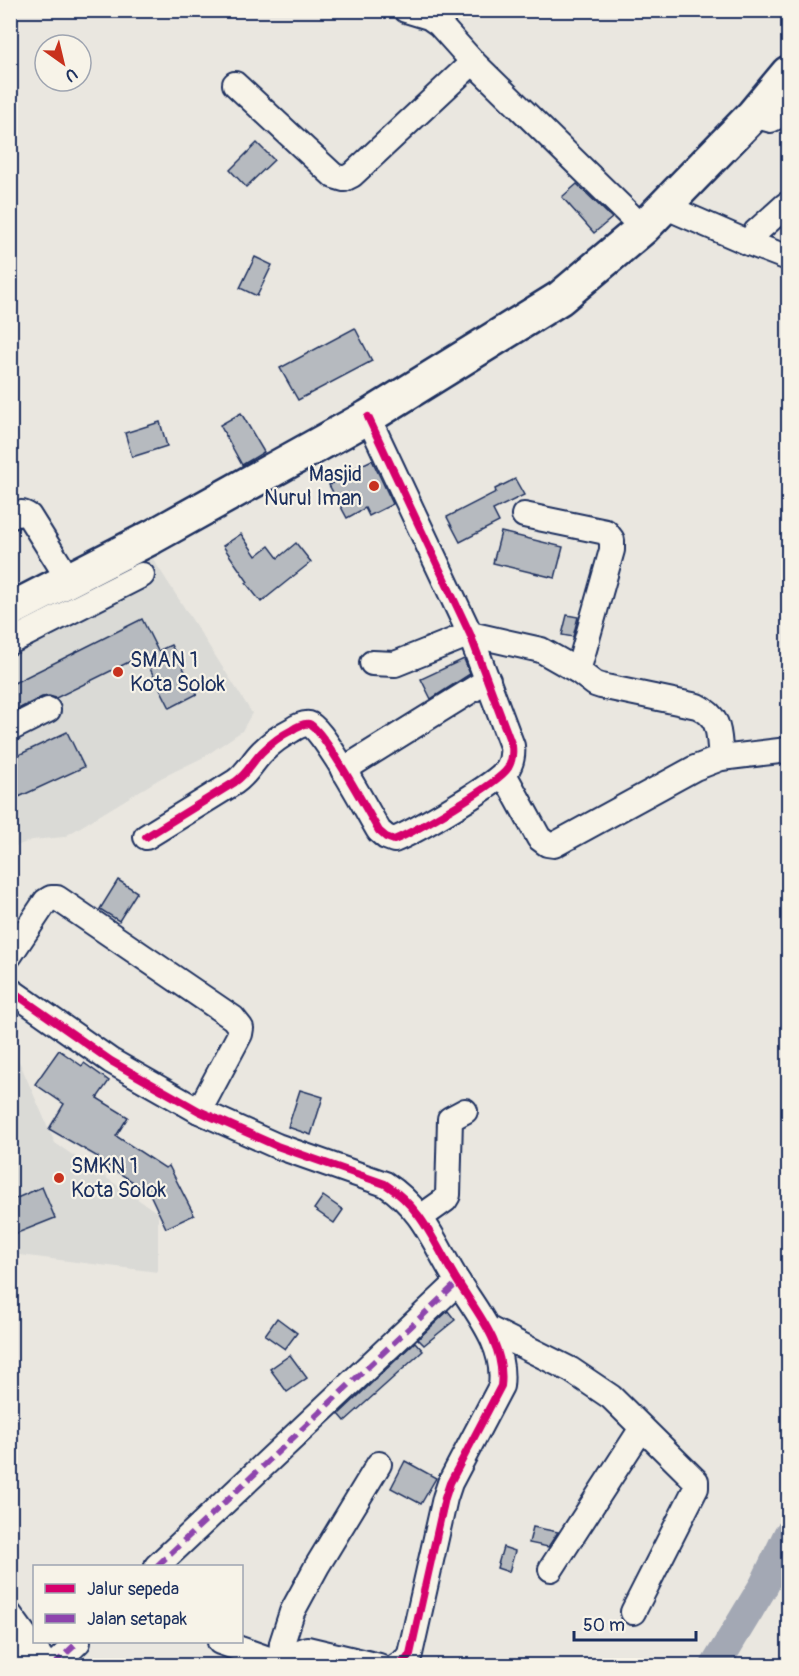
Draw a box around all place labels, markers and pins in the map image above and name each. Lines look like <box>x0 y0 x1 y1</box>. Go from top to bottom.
place label: Masjid Nurul Iman <box>264 461 362 512</box>
marker: Masjid Nurul Iman <box>367 479 381 493</box>
place label: SMAN 1 Kota Solok <box>130 647 226 698</box>
marker: SMAN 1 Kota Solok <box>111 665 125 679</box>
place label: SMKN 1 Kota Solok <box>71 1153 167 1204</box>
marker: SMKN 1 Kota Solok <box>52 1171 66 1185</box>

